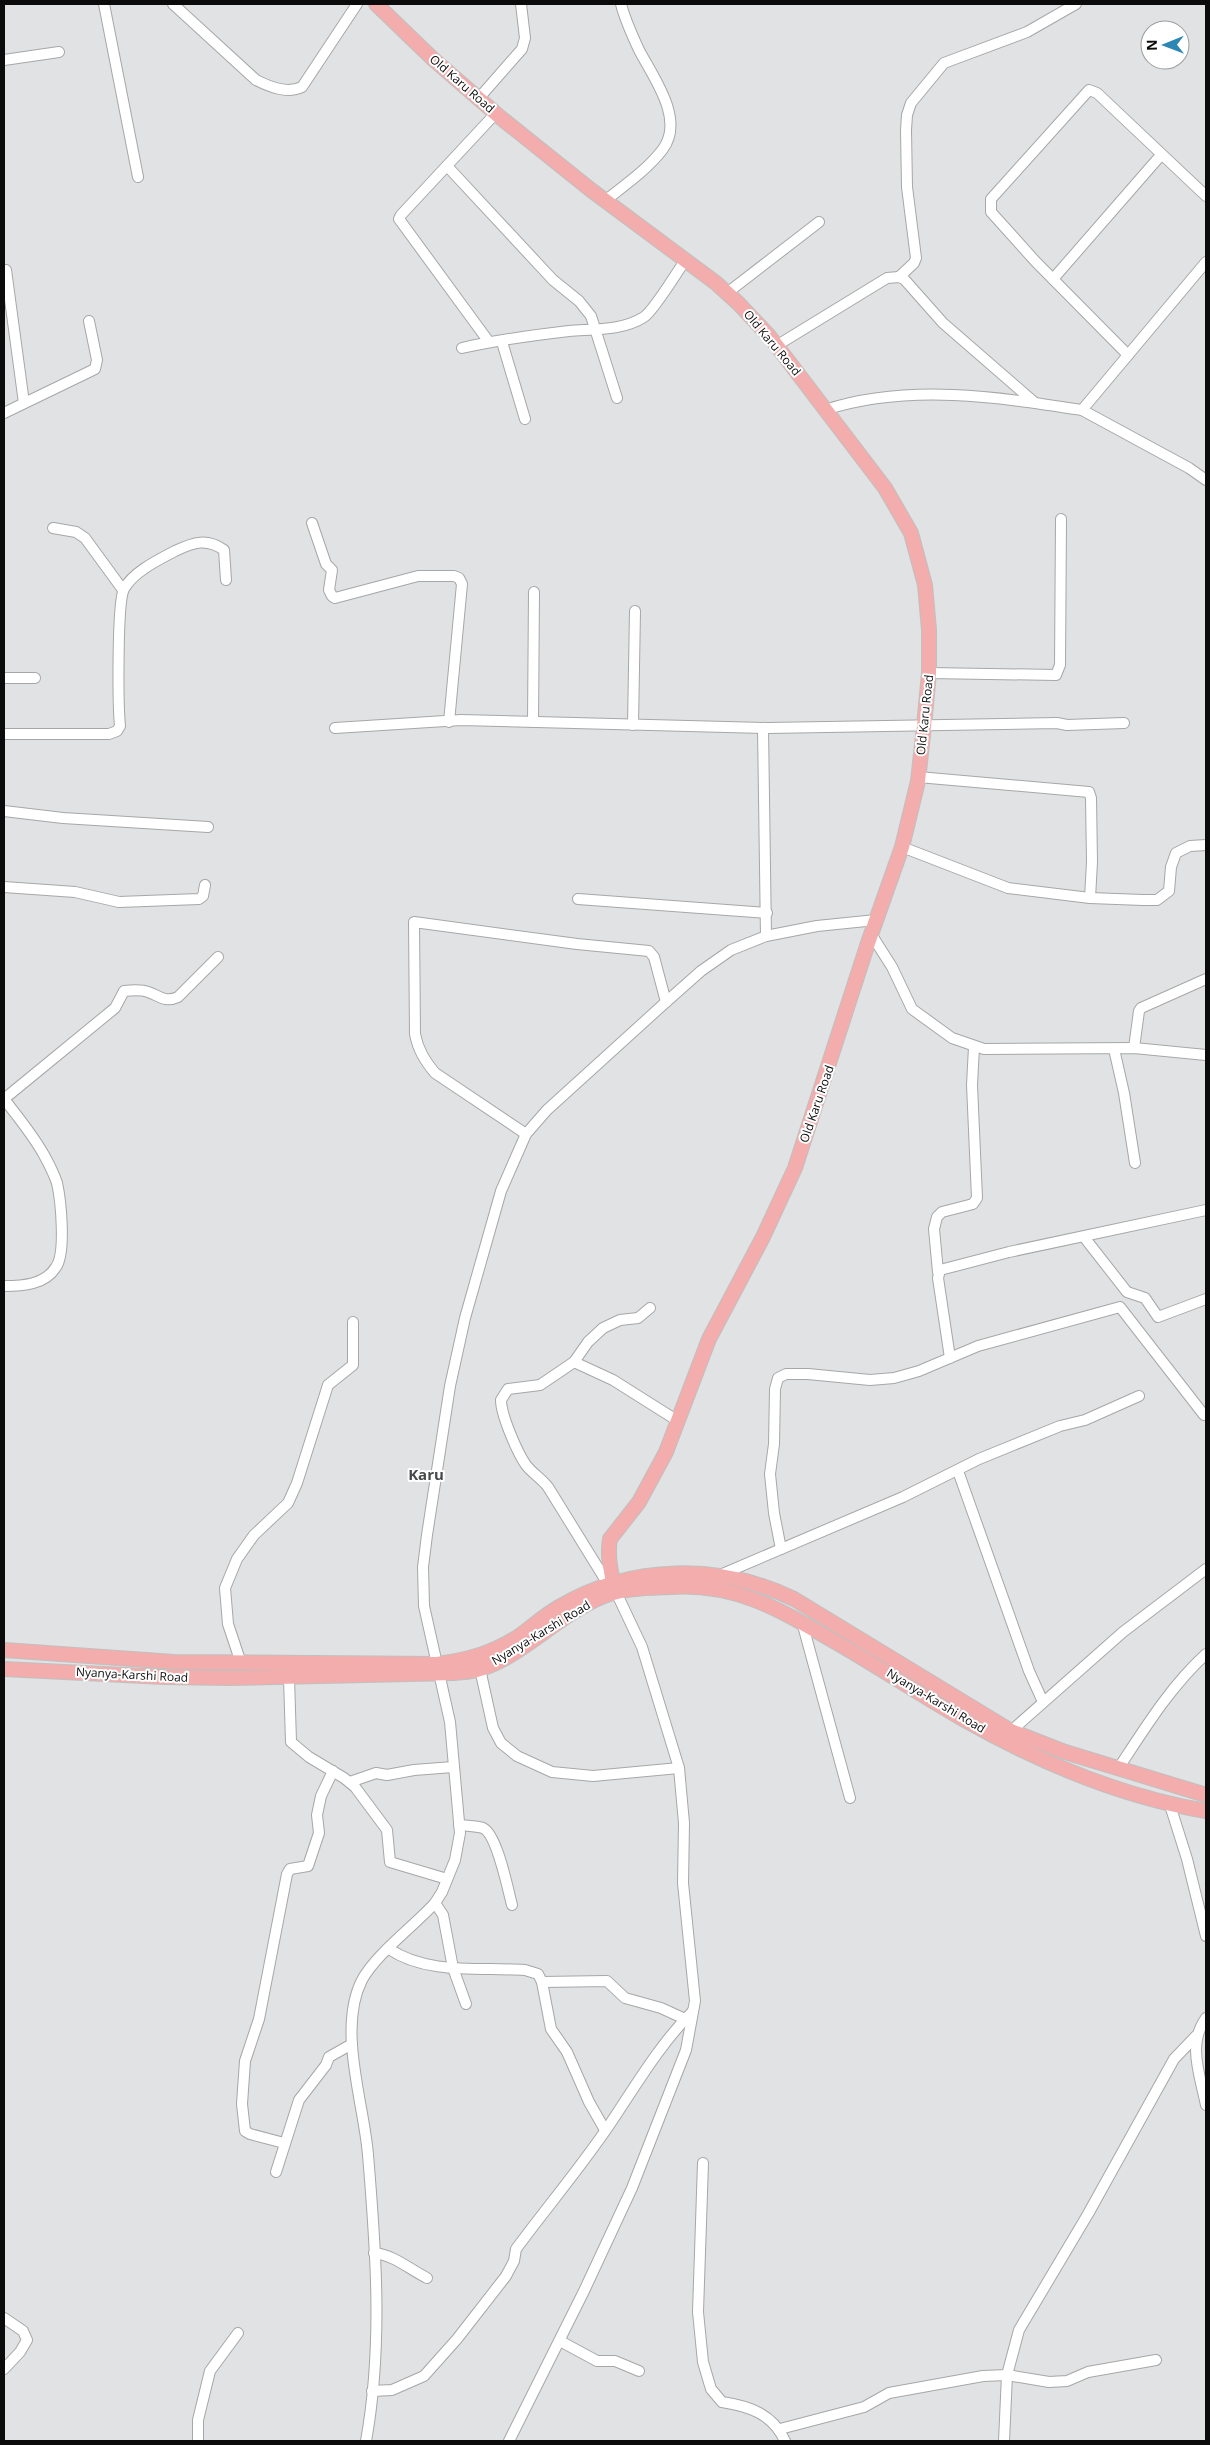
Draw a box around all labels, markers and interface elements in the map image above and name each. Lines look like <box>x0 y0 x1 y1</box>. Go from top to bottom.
north arrow <box>1140 20 1190 70</box>
text: N <box>1142 39 1161 51</box>
street label: Old Karu Road <box>426 51 498 117</box>
street label: Old Karu Road <box>740 306 805 379</box>
street label: Old Karu Road <box>912 674 937 756</box>
street label: Old Karu Road <box>795 1063 838 1145</box>
district label: Karu <box>408 1464 444 1484</box>
street label: Nyanya-Karshi Road <box>488 1596 593 1669</box>
street label: Nyanya-Karshi Road <box>75 1663 189 1686</box>
street label: Nyanya-Karshi Road <box>884 1664 989 1737</box>

